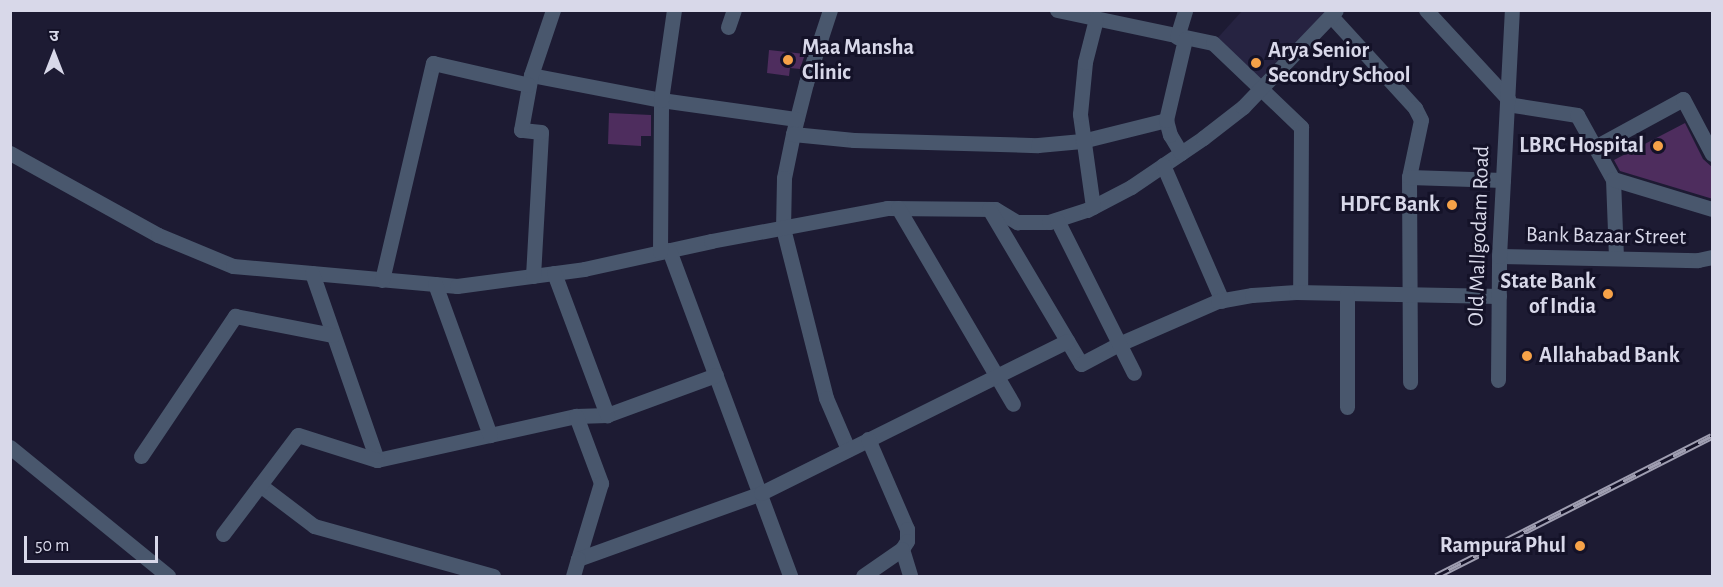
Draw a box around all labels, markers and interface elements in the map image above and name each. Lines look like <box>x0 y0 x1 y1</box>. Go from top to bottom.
north arrow <box>24 24 84 84</box>
text: उ <box>49 28 59 44</box>
place label: Maa Mansha Clinic <box>802 34 914 86</box>
place label: Arya Senior Secondry School <box>1268 37 1411 88</box>
marker: Maa Mansha Clinic <box>779 51 797 69</box>
marker: Arya Senior Secondry School <box>1249 56 1263 70</box>
place label: LBRC Hospital <box>1519 133 1644 159</box>
marker: LBRC Hospital <box>1649 137 1667 155</box>
street label: Old Mallgodam Road <box>1463 145 1495 327</box>
place label: HDFC Bank <box>1340 192 1440 218</box>
marker: HDFC Bank <box>1445 198 1459 212</box>
street label: Bank Bazaar Street <box>1526 221 1686 251</box>
place label: State Bank of India <box>1500 268 1596 320</box>
marker: State Bank of India <box>1601 287 1615 301</box>
place label: Allahabad Bank <box>1539 343 1680 369</box>
marker: Allahabad Bank <box>1520 349 1534 363</box>
scale bar <box>27 524 160 562</box>
place label: Rampura Phul <box>1440 533 1566 559</box>
text: 50 m <box>35 537 69 555</box>
marker: Rampura Phul <box>1571 537 1589 555</box>

